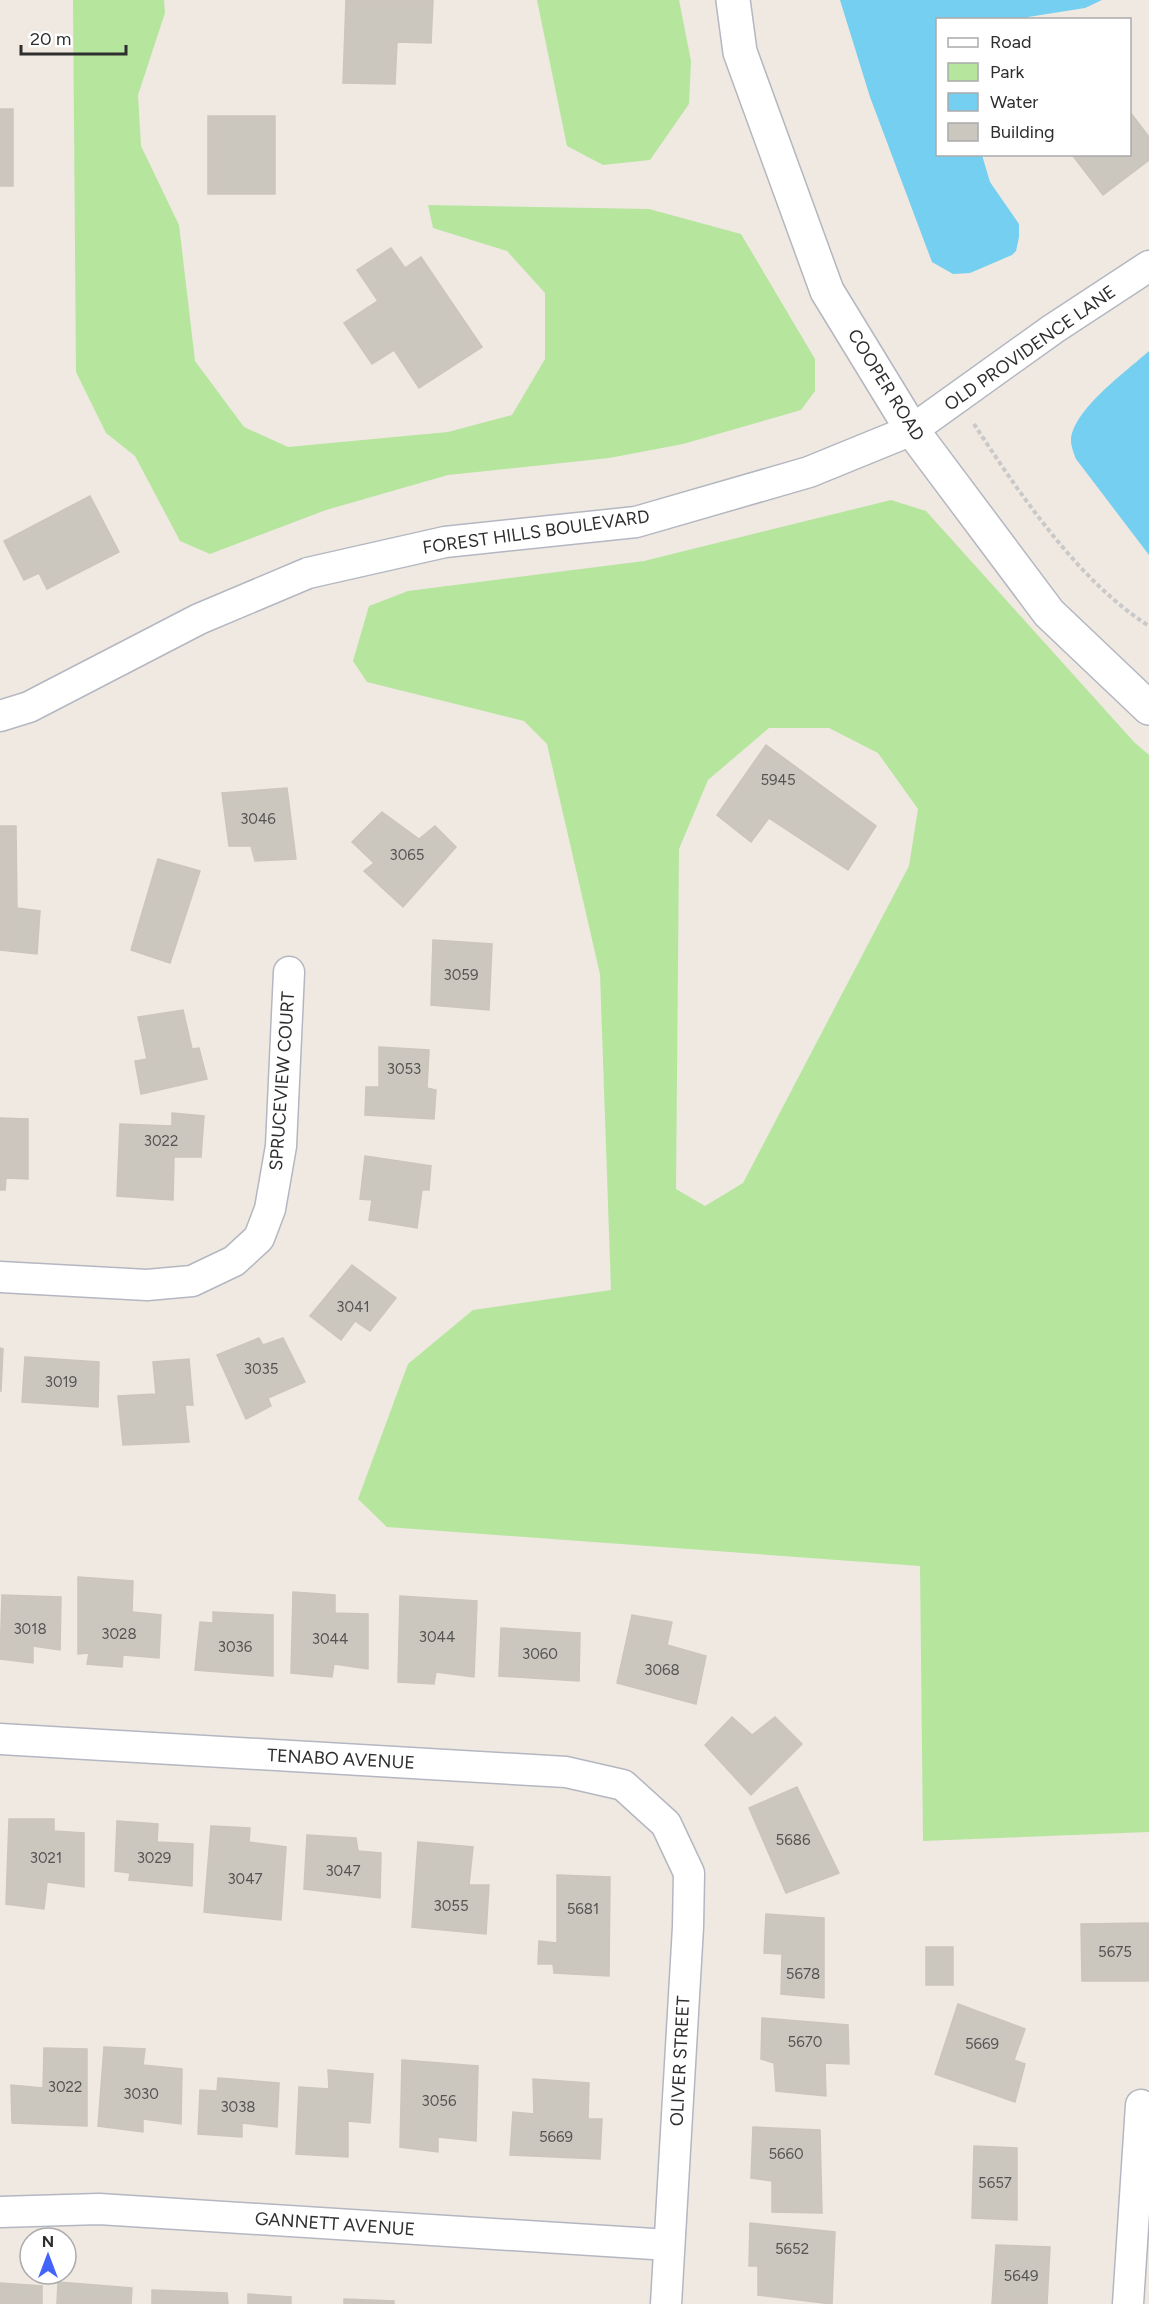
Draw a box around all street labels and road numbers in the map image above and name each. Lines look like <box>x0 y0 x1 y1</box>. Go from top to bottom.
street label: OLD PROVIDENCE LANE <box>940 280 1120 416</box>
street label: COOPER ROAD <box>843 325 929 445</box>
street label: FOREST HILLS BOULEVARD <box>421 505 651 559</box>
street label: SPRUCEVIEW COURT <box>265 991 299 1171</box>
street label: TENABO AVENUE <box>267 1744 415 1774</box>
street label: OLIVER STREET <box>666 1995 694 2127</box>
street label: GANNETT AVENUE <box>254 2207 416 2241</box>

